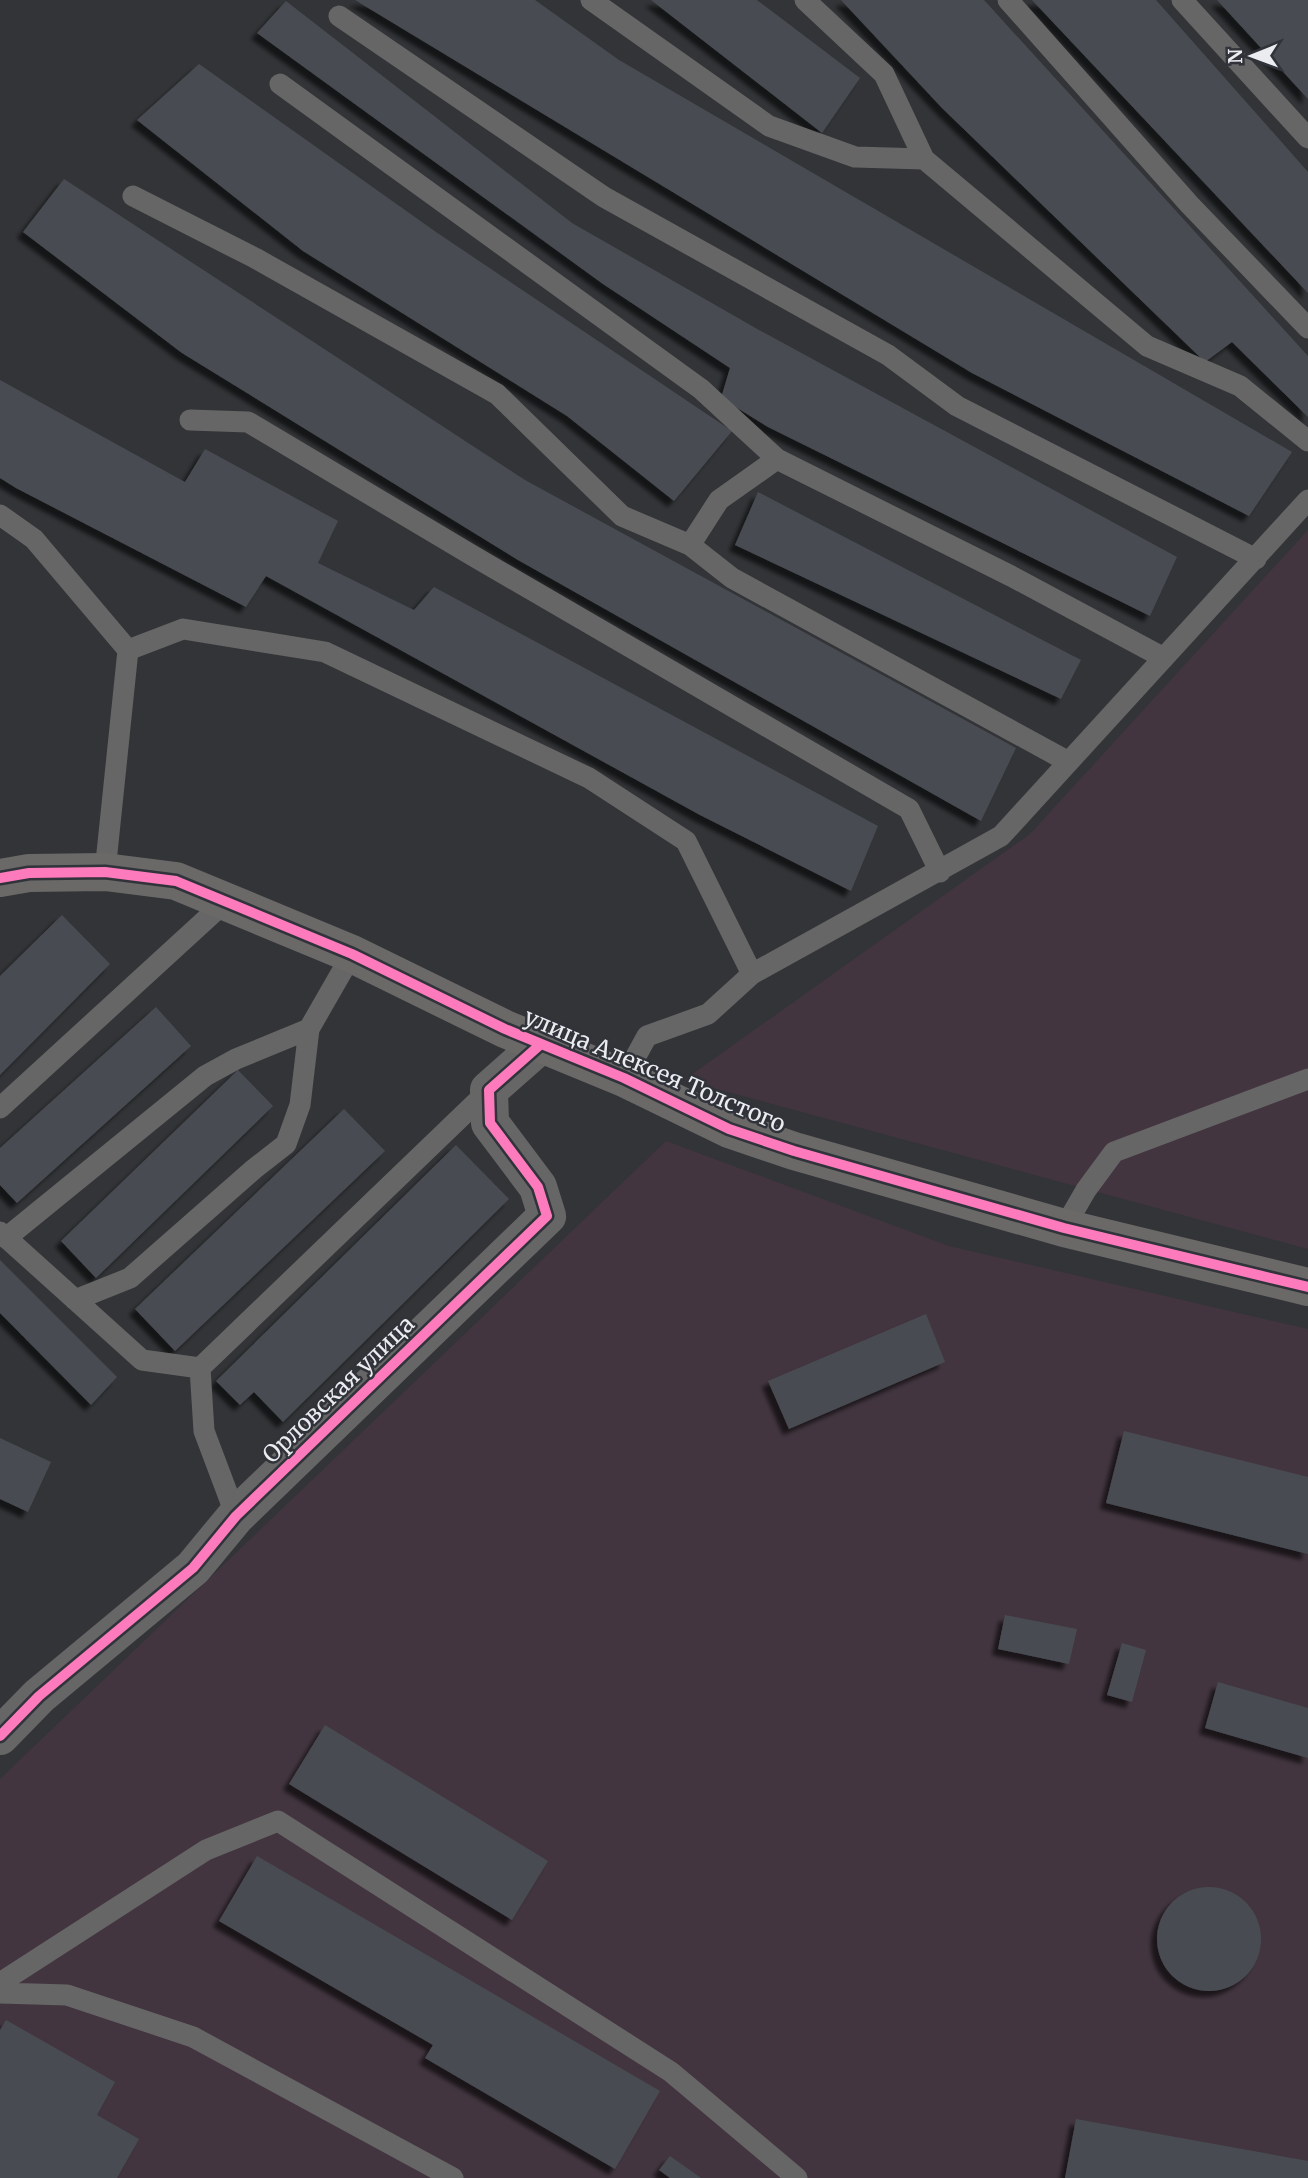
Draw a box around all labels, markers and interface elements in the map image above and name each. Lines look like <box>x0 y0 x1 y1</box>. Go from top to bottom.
north arrow <box>1217 21 1287 91</box>
text: N <box>1223 49 1247 64</box>
street label: улица Алексея Толстого <box>520 1002 790 1138</box>
street label: Орловская улица <box>256 1309 420 1469</box>

